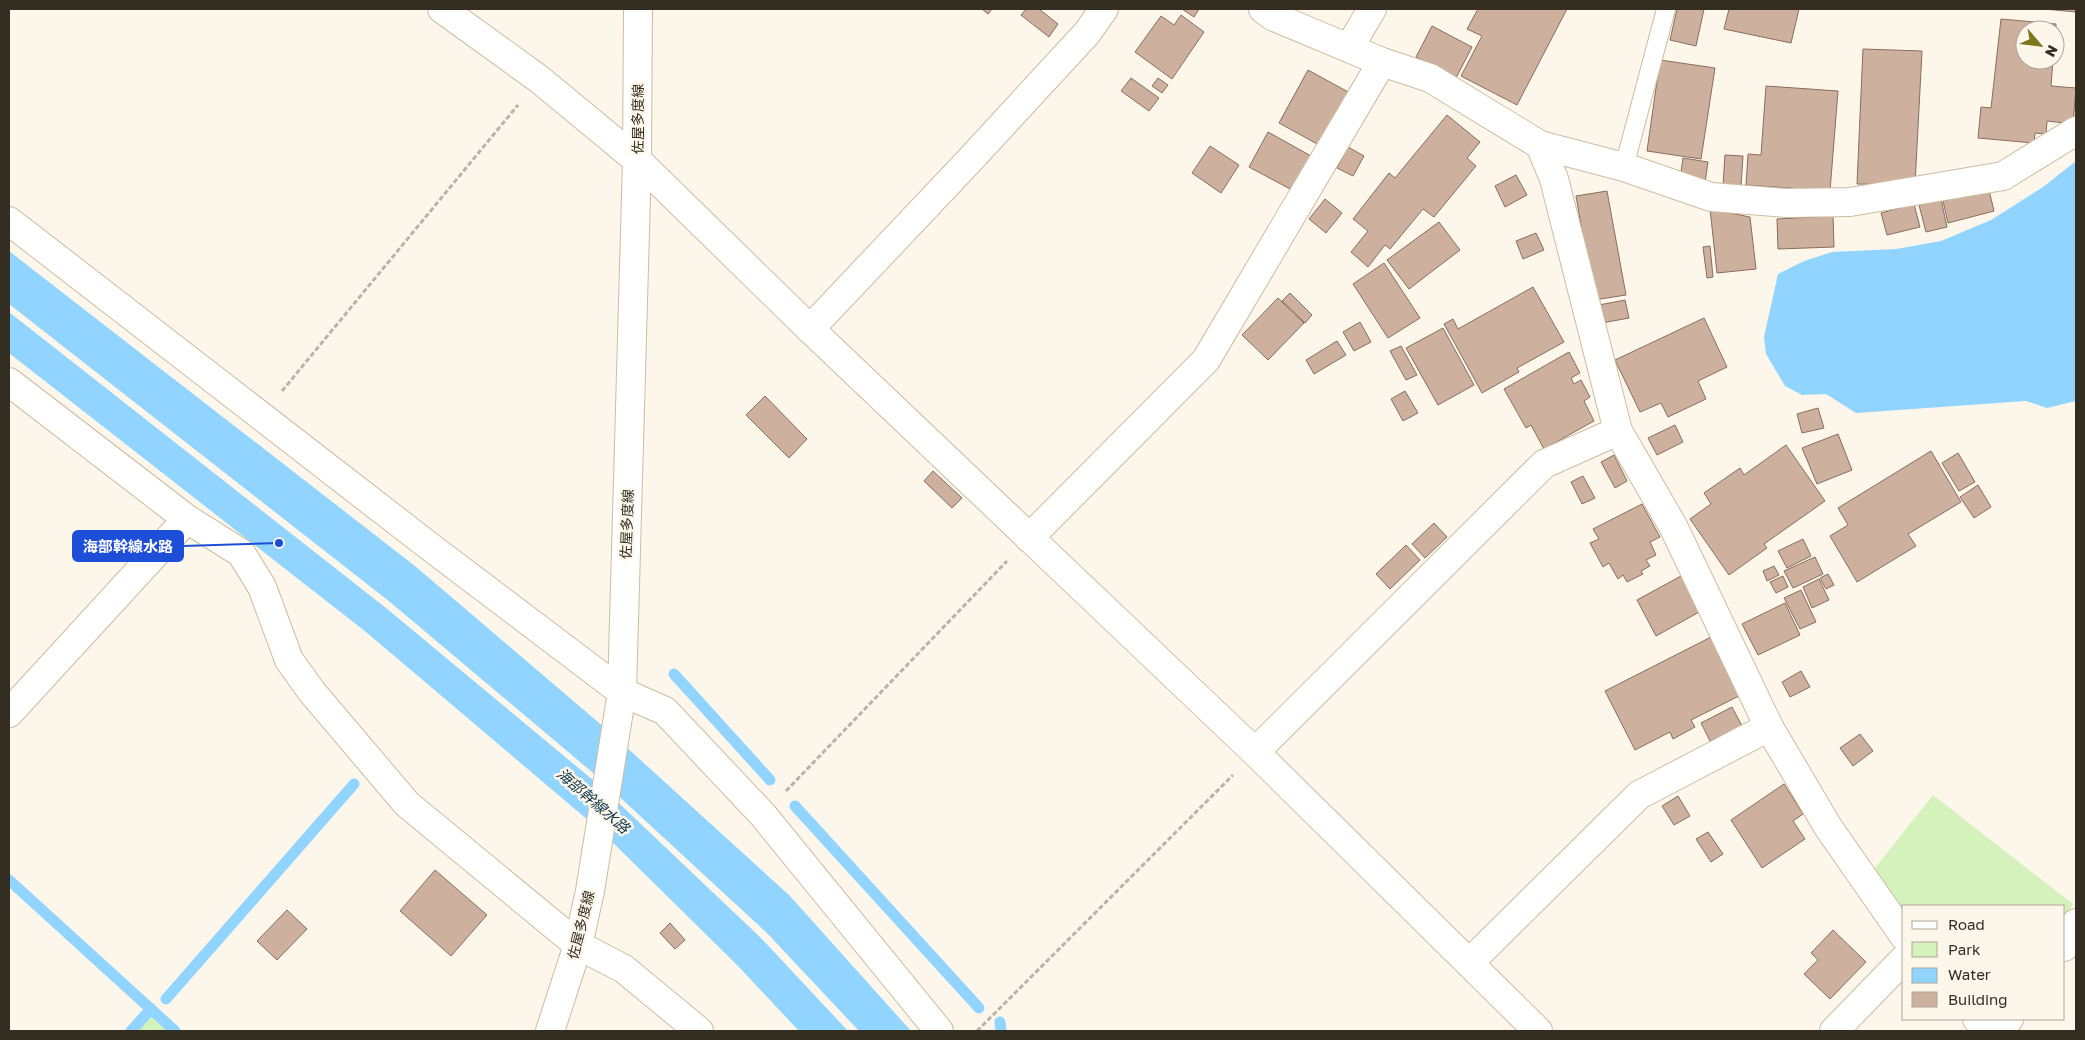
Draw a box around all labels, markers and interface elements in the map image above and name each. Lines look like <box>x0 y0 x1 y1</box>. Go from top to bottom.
north arrow <box>2015 20 2065 70</box>
text: N <box>2042 43 2062 60</box>
street label: 佐屋多度線 <box>629 84 646 154</box>
street label: 佐屋多度線 <box>617 489 636 559</box>
callout: 海部幹線水路 <box>73 531 183 561</box>
text: 海部幹線水路 <box>83 537 173 555</box>
water label: 海部幹線水路 <box>554 764 635 838</box>
street label: 佐屋多度線 <box>564 889 597 961</box>
legend <box>1902 905 2065 1020</box>
text: Road <box>1948 915 1985 933</box>
text: Park <box>1948 940 1981 958</box>
text: Water <box>1948 965 1991 983</box>
text: Building <box>1948 990 2008 1008</box>

